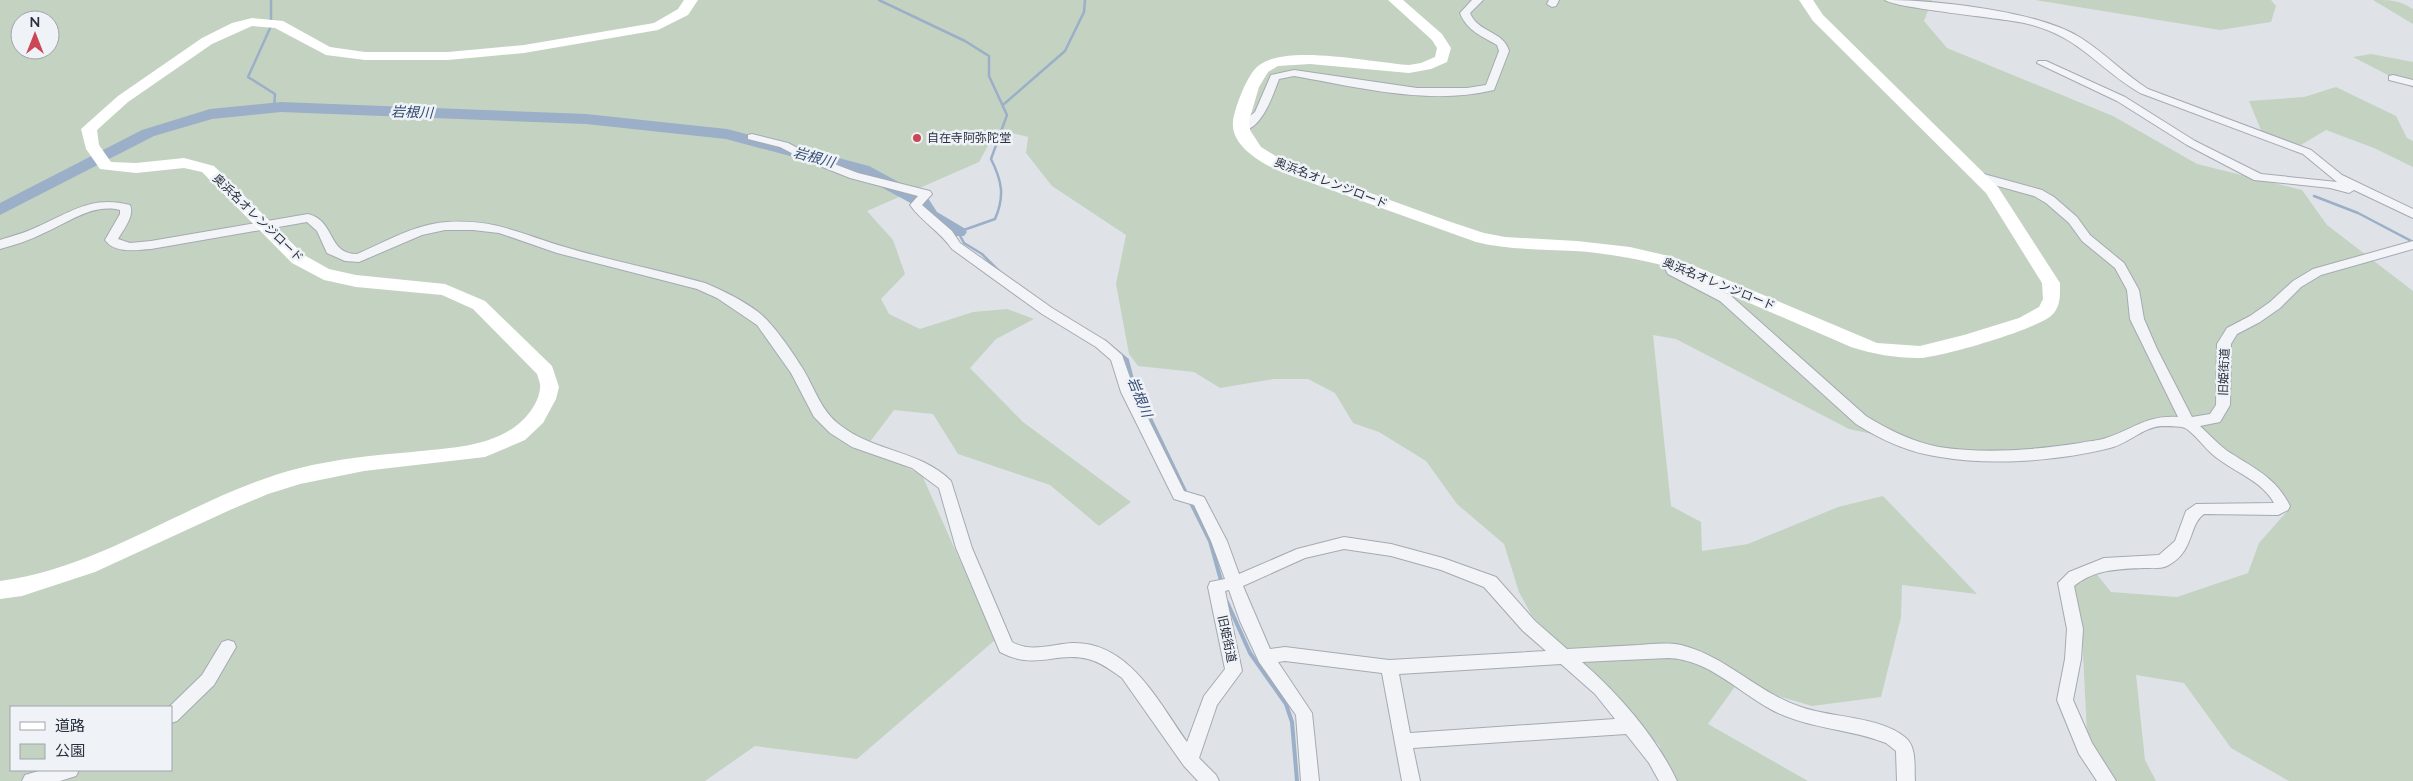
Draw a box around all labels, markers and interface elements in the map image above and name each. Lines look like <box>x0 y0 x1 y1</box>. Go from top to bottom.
north arrow <box>10 10 60 60</box>
text: N <box>30 13 40 30</box>
water label: 岩根川 <box>391 102 435 121</box>
place label: 自在寺阿弥陀堂 <box>927 130 1011 145</box>
marker: 自在寺阿弥陀堂 <box>911 132 923 144</box>
water label: 岩根川 <box>792 143 839 171</box>
street label: 奥浜名オレンジロード <box>1272 154 1390 211</box>
street label: 奥浜名オレンジロード <box>210 171 307 265</box>
street label: 奥浜名オレンジロード <box>1661 254 1778 313</box>
street label: 旧姫街道 <box>2215 348 2232 396</box>
water label: 岩根川 <box>1125 374 1157 421</box>
street label: 旧姫街道 <box>1215 614 1240 664</box>
legend <box>10 706 172 771</box>
text: 道路 <box>55 716 85 734</box>
text: 公園 <box>55 741 85 759</box>

